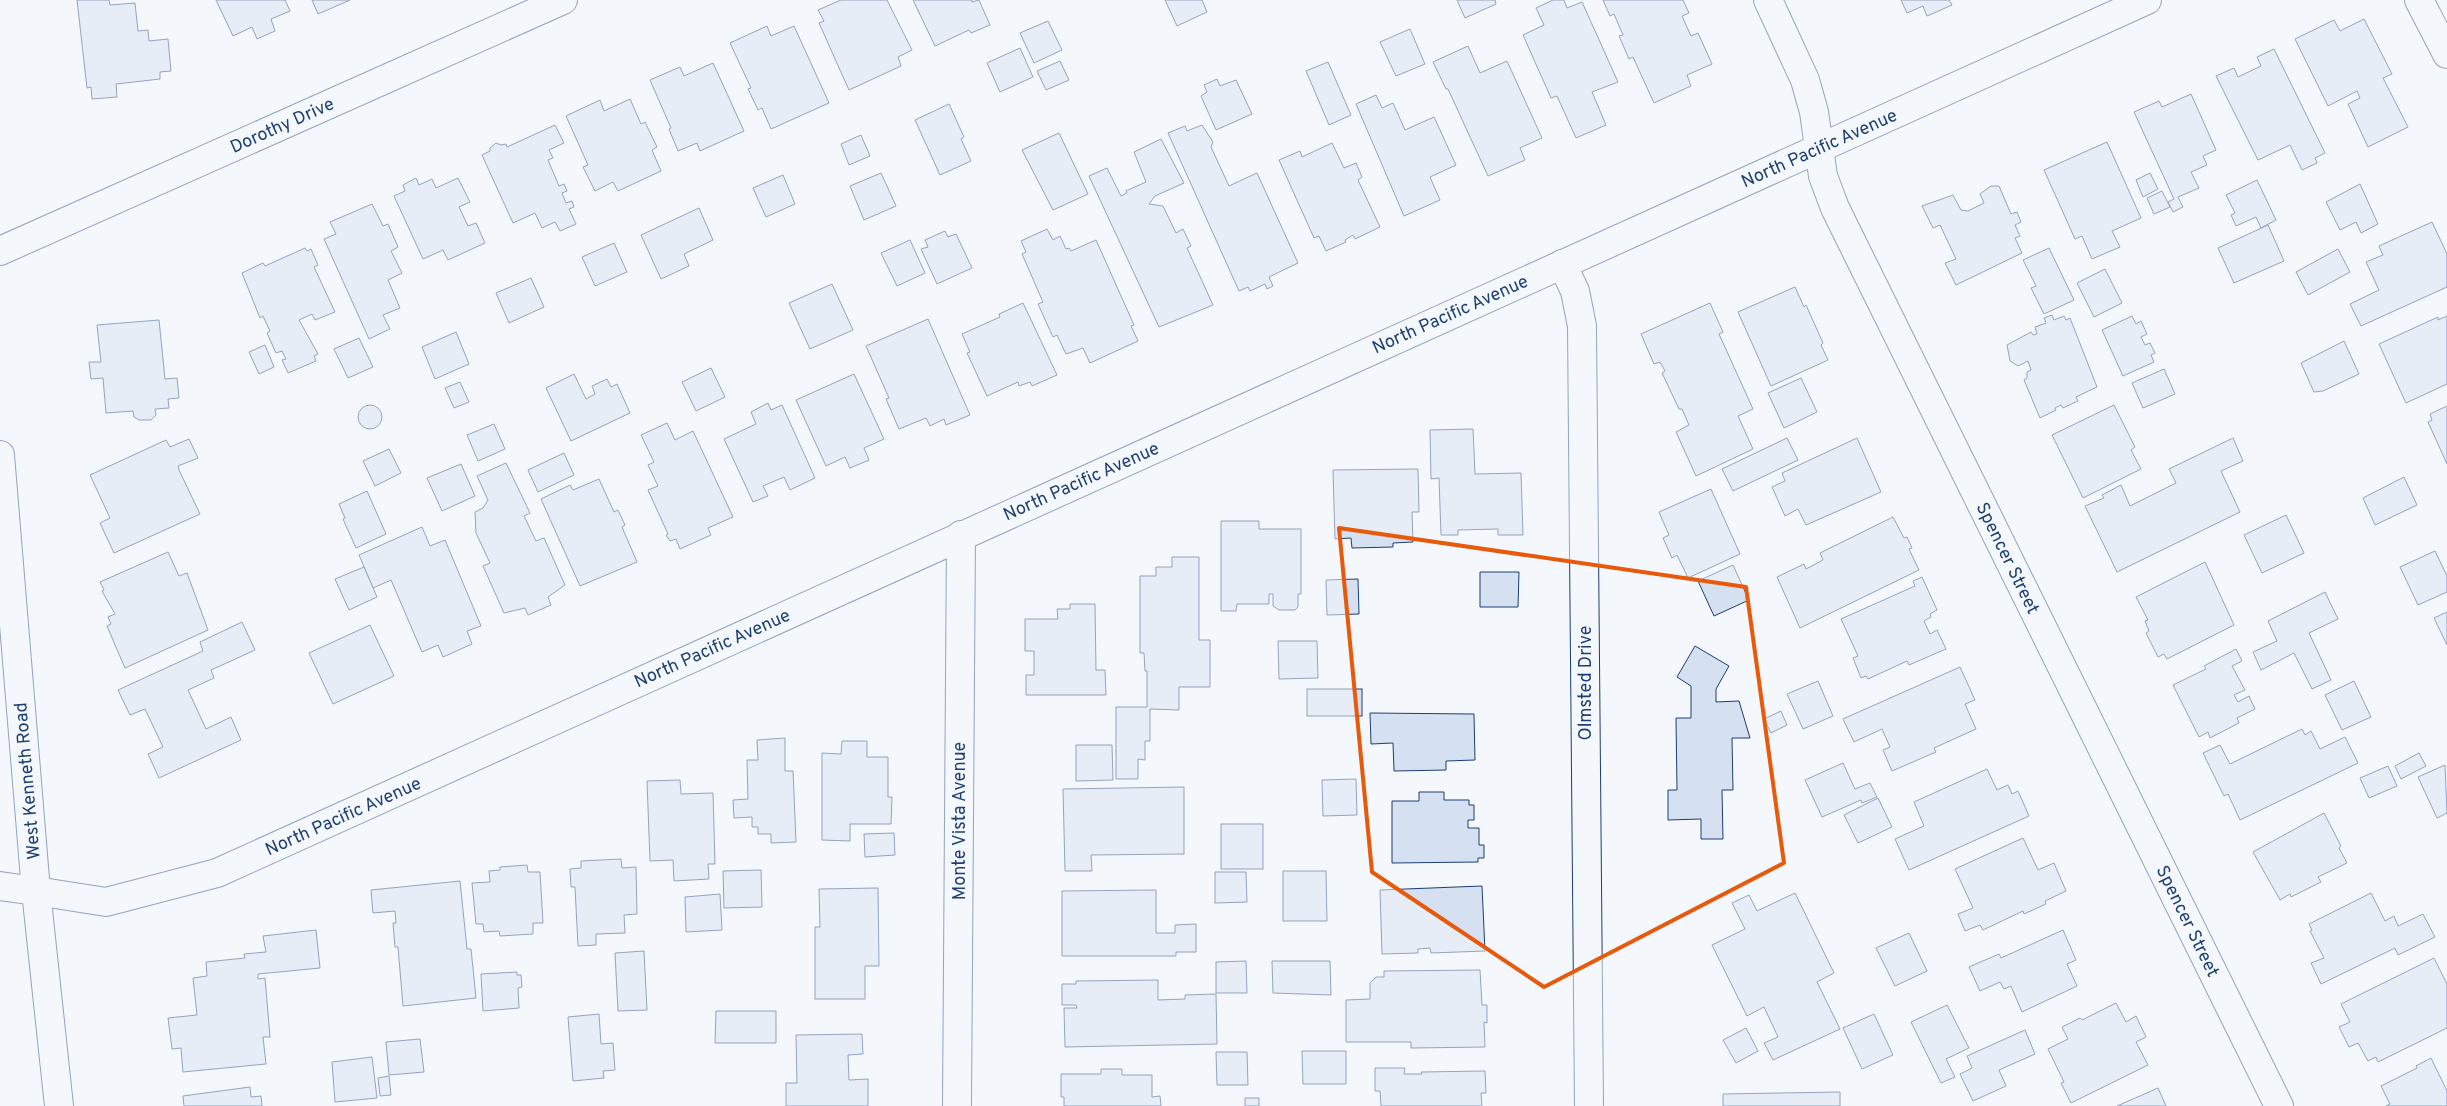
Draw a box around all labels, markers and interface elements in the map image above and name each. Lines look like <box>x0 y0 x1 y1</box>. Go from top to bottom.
street label: Dorothy Drive <box>227 93 338 160</box>
street label: North Pacific Avenue <box>1738 105 1901 194</box>
street label: North Pacific Avenue <box>1369 271 1532 360</box>
street label: North Pacific Avenue <box>1000 438 1163 527</box>
street label: Spencer Street <box>1970 499 2044 618</box>
street label: North Pacific Avenue <box>631 605 794 694</box>
street label: Olmsted Drive <box>1575 626 1598 741</box>
street label: West Kenneth Road <box>10 701 47 860</box>
street label: Monte Vista Avenue <box>949 742 972 900</box>
street label: North Pacific Avenue <box>262 773 425 862</box>
street label: Spencer Street <box>2150 862 2224 981</box>

